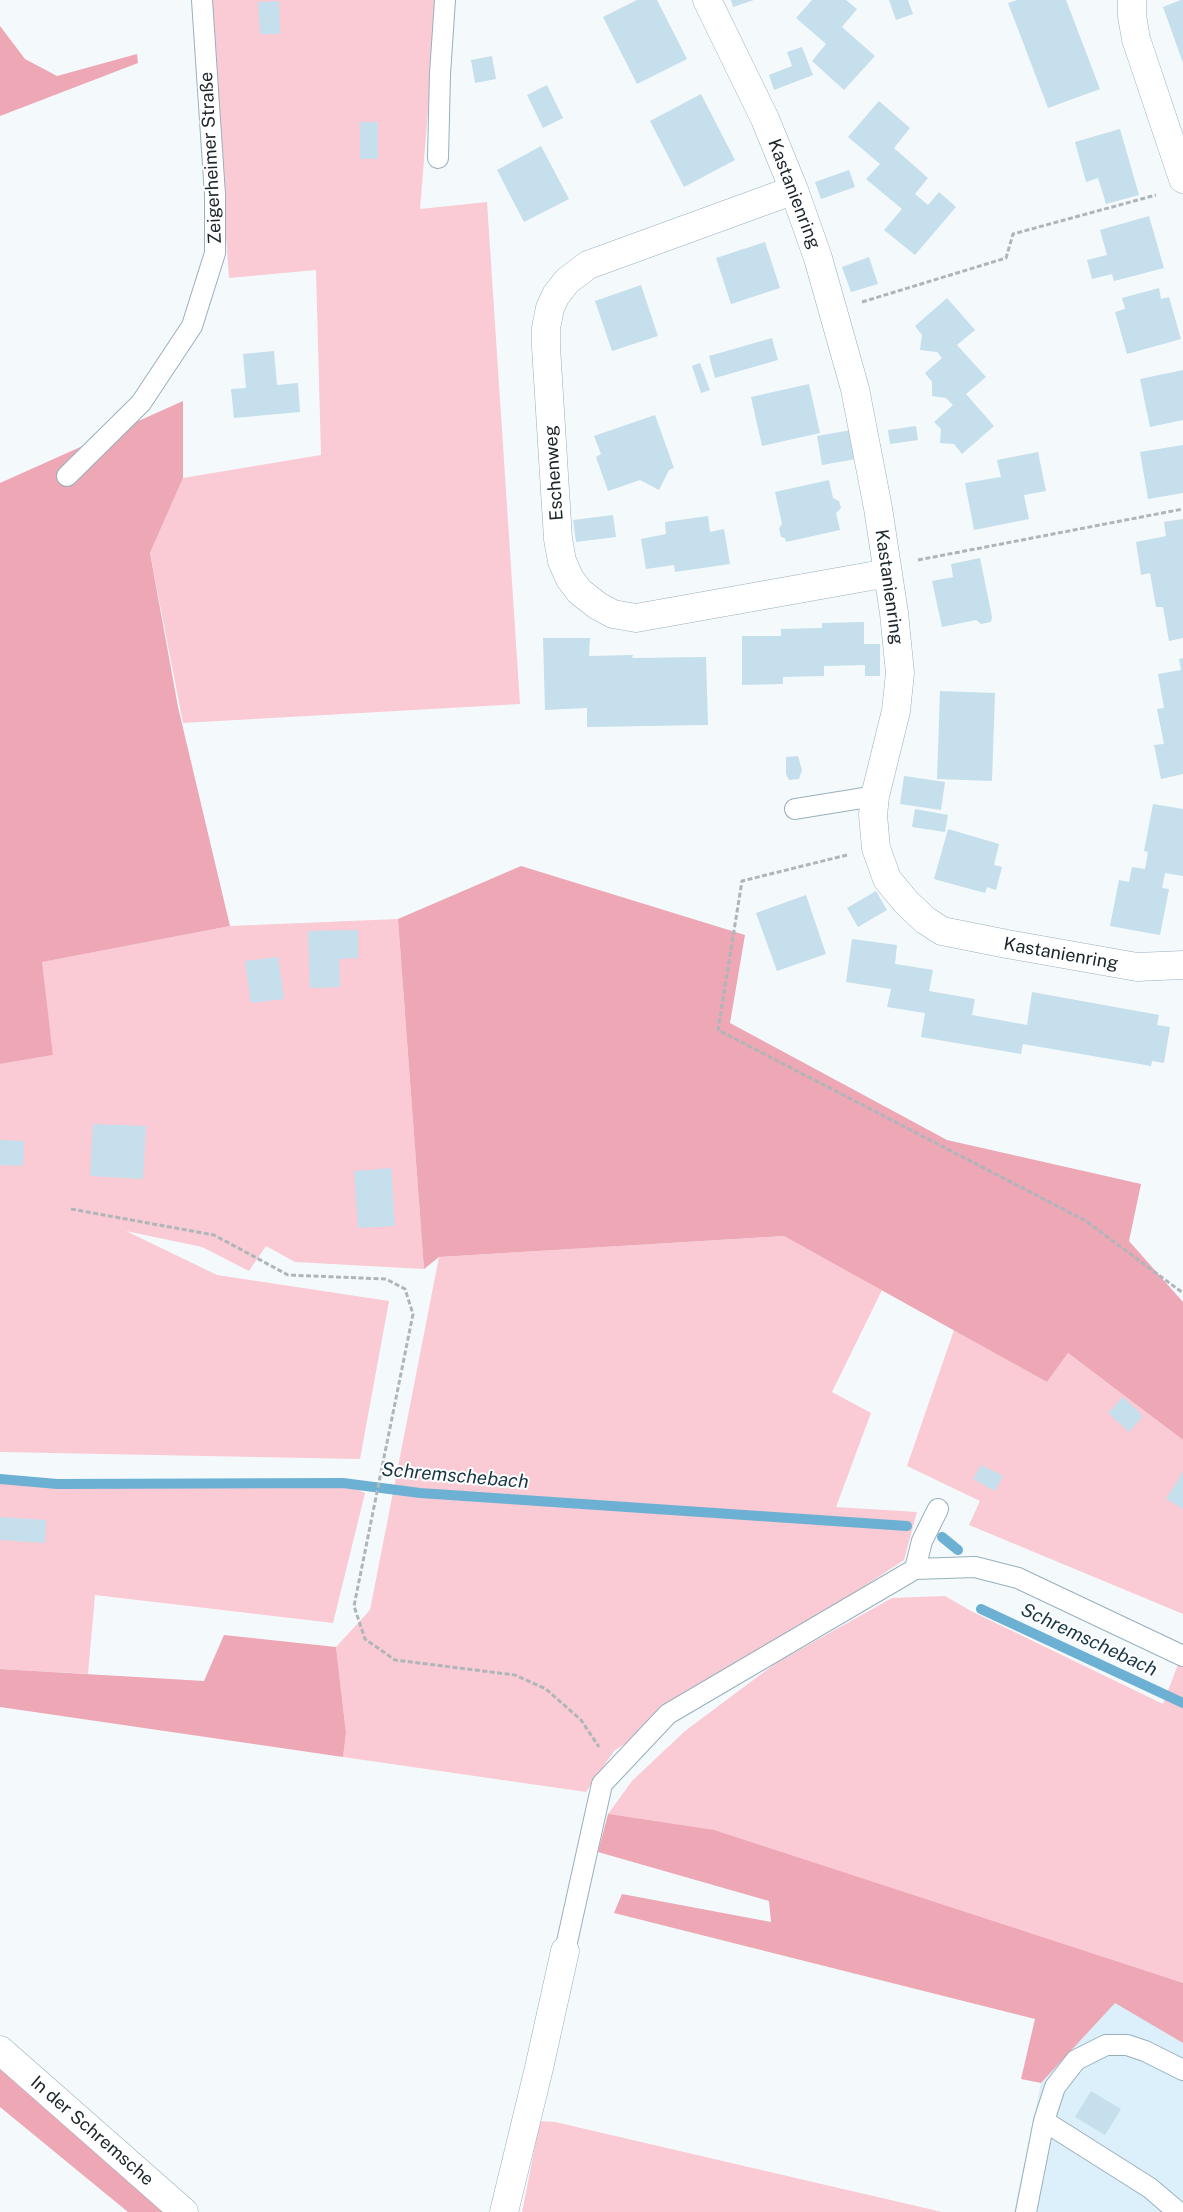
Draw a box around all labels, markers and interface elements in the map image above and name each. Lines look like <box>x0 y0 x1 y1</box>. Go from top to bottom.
street label: Zeigerheimer Straße <box>196 71 226 245</box>
street label: Kastanienring <box>763 136 825 252</box>
street label: Eschenweg <box>540 425 568 521</box>
street label: Kastanienring <box>870 528 908 646</box>
street label: Kastanienring <box>1002 933 1120 975</box>
water label: Schremschebach <box>380 1458 530 1494</box>
water label: Schremschebach <box>1017 1598 1161 1682</box>
street label: In der Schremsche <box>26 2072 158 2190</box>

